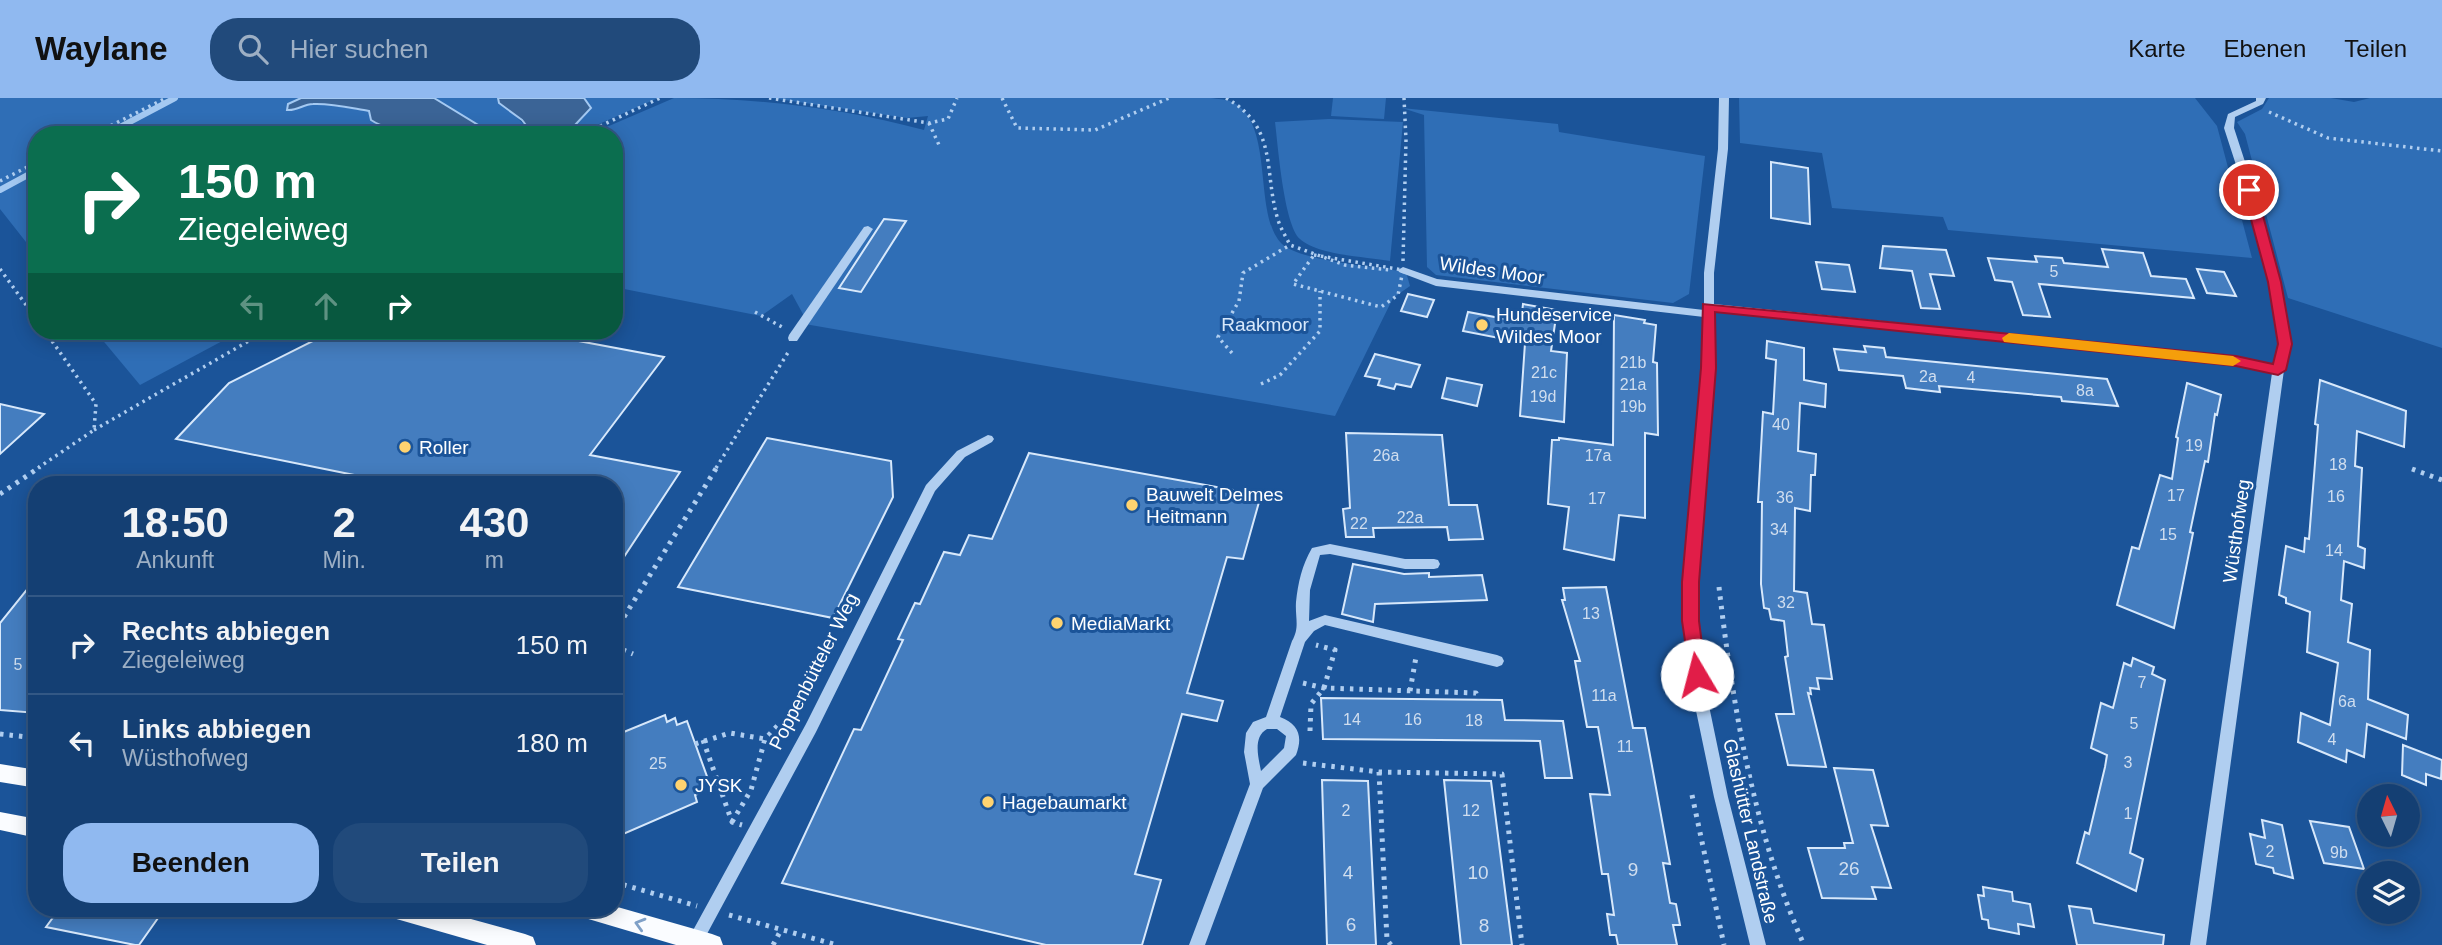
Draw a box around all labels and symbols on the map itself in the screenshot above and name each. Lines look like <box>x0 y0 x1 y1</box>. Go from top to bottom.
pin <box>2219 160 2279 220</box>
street label: Wildes Moor <box>1438 253 1546 288</box>
house number: 5 <box>2050 263 2059 280</box>
place label: Hundeservice Wildes Moor <box>1496 304 1612 347</box>
park label: Raakmoor <box>1221 314 1309 335</box>
marker: Hundeservice Wildes Moor <box>1474 317 1490 333</box>
house number: 21b <box>1620 354 1646 371</box>
house number: 21c <box>1531 364 1557 381</box>
house number: 2a <box>1919 368 1937 385</box>
house number: 4 <box>1967 369 1976 386</box>
house number: 21a <box>1620 376 1646 393</box>
house number: 8a <box>2076 382 2094 399</box>
house number: 19d <box>1530 388 1556 405</box>
house number: 19b <box>1620 398 1646 415</box>
house number: 40 <box>1772 416 1790 433</box>
place label: Roller <box>419 437 469 458</box>
house number: 19 <box>2185 437 2203 454</box>
marker: Roller <box>397 439 413 455</box>
house number: 26a <box>1373 447 1399 464</box>
house number: 17a <box>1585 447 1611 464</box>
house number: 18 <box>2329 456 2347 473</box>
street label: Wüsthofweg <box>2219 478 2254 584</box>
place label: Bauwelt Delmes Heitmann <box>1146 484 1283 527</box>
house number: 17 <box>2167 487 2185 504</box>
house number: 16 <box>2327 488 2345 505</box>
house number: 36 <box>1776 489 1794 506</box>
house number: 17 <box>1588 490 1606 507</box>
marker: Bauwelt Delmes Heitmann <box>1124 497 1140 513</box>
house number: 22a <box>1397 509 1423 526</box>
house number: 22 <box>1350 515 1368 532</box>
house number: 34 <box>1770 521 1788 538</box>
house number: 15 <box>2159 526 2177 543</box>
house number: 14 <box>2325 542 2343 559</box>
street label: Poppenbütteler Weg <box>765 589 862 753</box>
house number: 32 <box>1777 594 1795 611</box>
house number: 13 <box>1582 605 1600 622</box>
place label: MediaMarkt <box>1071 613 1171 634</box>
marker: MediaMarkt <box>1049 615 1065 631</box>
position arrow <box>1660 638 1734 712</box>
house number: 5 <box>14 656 23 673</box>
house number: 7 <box>2138 674 2147 691</box>
house number: 11a <box>1591 687 1617 704</box>
house number: 6a <box>2338 693 2356 710</box>
house number: 14 <box>1343 711 1361 728</box>
house number: 16 <box>1404 711 1422 728</box>
house number: 18 <box>1465 712 1483 729</box>
house number: 5 <box>2130 715 2139 732</box>
house number: 4 <box>2328 731 2337 748</box>
street label: Glashütter Landstraße <box>1719 737 1782 926</box>
house number: 11 <box>1617 738 1633 755</box>
house number: 3 <box>2124 754 2133 771</box>
house number: 25 <box>649 755 667 772</box>
place label: JYSK <box>695 775 743 796</box>
marker: JYSK <box>673 777 689 793</box>
north arrow <box>2357 784 2420 847</box>
place label: Hagebaumarkt <box>1002 792 1127 813</box>
marker: Hagebaumarkt <box>980 794 996 810</box>
house number: 2 <box>1342 802 1351 819</box>
house number: 12 <box>1462 802 1480 819</box>
house number: 1 <box>2124 805 2133 822</box>
house number: 2 <box>2266 843 2275 860</box>
house number: 9b <box>2330 844 2348 861</box>
house number: 26 <box>1838 858 1860 879</box>
house number: 9 <box>1628 859 1638 880</box>
house number: 4 <box>1343 862 1354 883</box>
house number: 10 <box>1467 862 1489 883</box>
house number: 6 <box>1346 914 1356 935</box>
house number: 8 <box>1479 915 1489 936</box>
one-way arrow <box>634 918 646 933</box>

